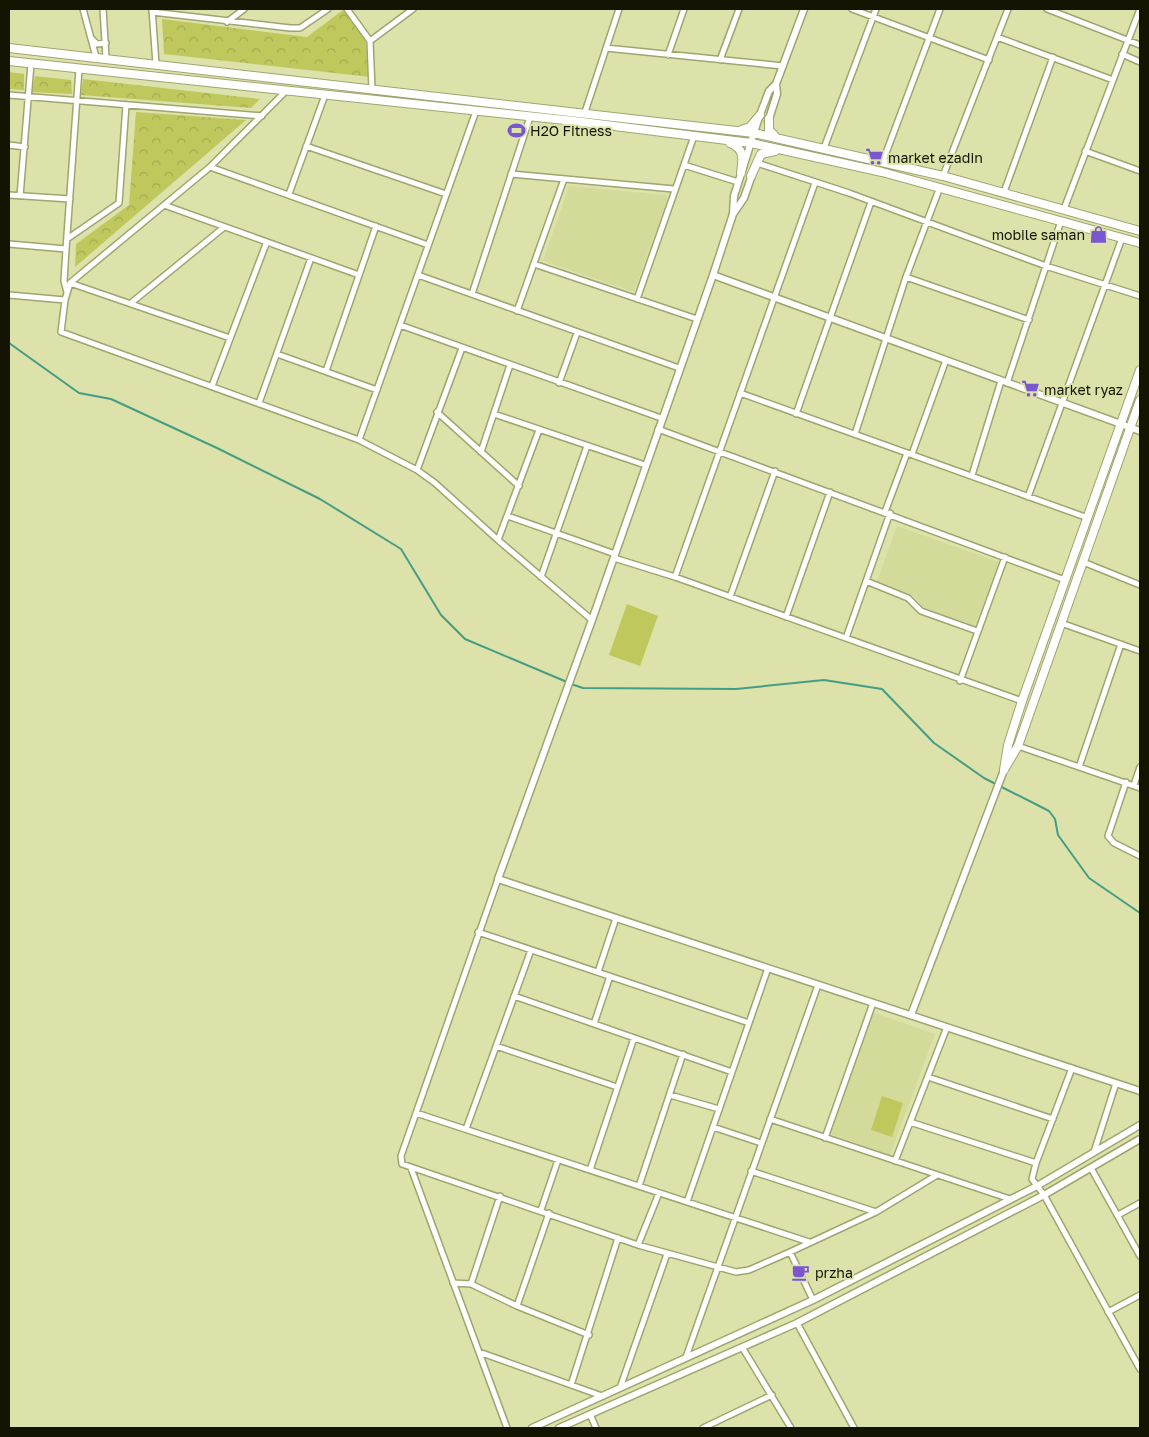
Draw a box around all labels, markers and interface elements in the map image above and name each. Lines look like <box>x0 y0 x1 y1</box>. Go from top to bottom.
sports icon: H2O Fitness <box>506 120 526 140</box>
place label: H2O Fitness <box>530 122 612 139</box>
supermarket icon: market ezadin <box>864 147 884 167</box>
place label: market ezadin <box>888 149 983 166</box>
shop icon: mobile saman <box>1089 224 1109 244</box>
place label: mobile saman <box>992 226 1085 243</box>
supermarket icon: market ryaz <box>1020 379 1040 399</box>
place label: market ryaz <box>1044 381 1123 398</box>
cafe icon: przha <box>791 1262 811 1282</box>
place label: przha <box>815 1264 853 1281</box>

